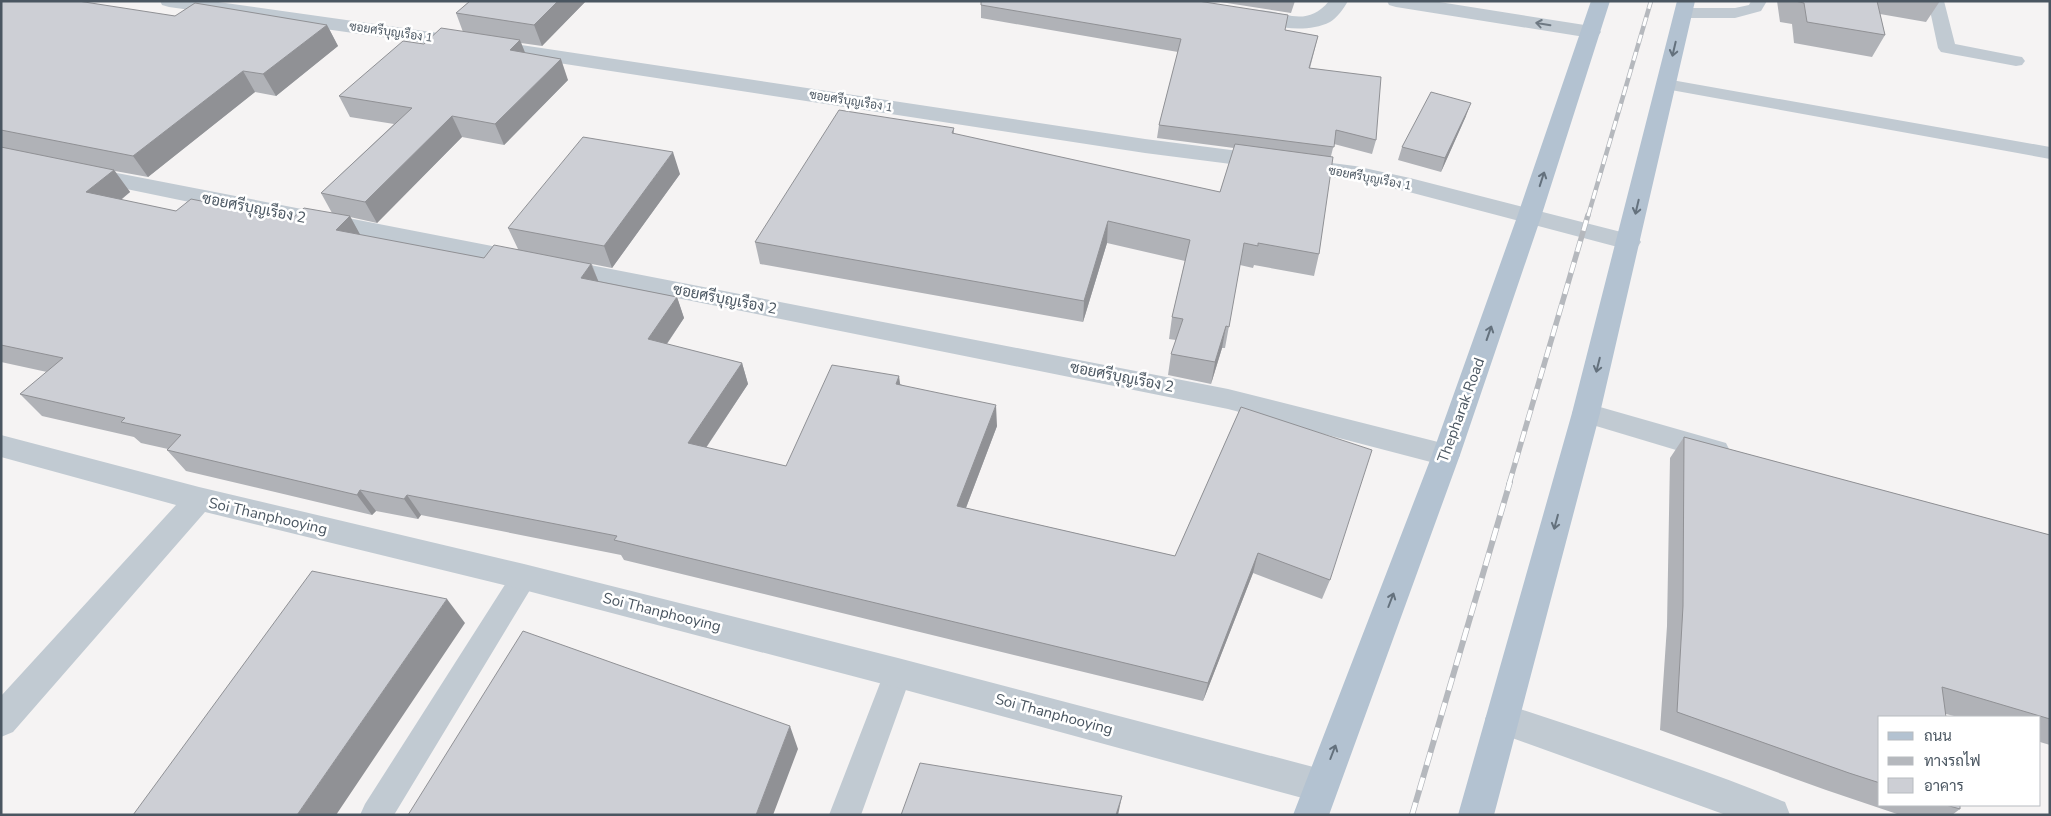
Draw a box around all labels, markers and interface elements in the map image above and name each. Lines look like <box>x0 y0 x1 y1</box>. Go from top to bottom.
street label: ซอยศรีบุญเรือง 1 <box>348 18 434 47</box>
one-way arrow <box>1535 19 1551 29</box>
one-way arrow <box>1669 40 1678 56</box>
street label: ซอยศรีบุญเรือง 1 <box>808 87 894 116</box>
street label: ซอยศรีบุญเรือง 1 <box>1327 162 1413 195</box>
one-way arrow <box>1538 172 1547 188</box>
street label: ซอยศรีบุญเรือง 2 <box>200 188 308 229</box>
one-way arrow <box>1632 198 1641 214</box>
street label: ซอยศรีบุญเรือง 2 <box>671 279 779 320</box>
one-way arrow <box>1484 325 1494 341</box>
street label: Thepharak Road <box>1433 355 1489 465</box>
one-way arrow <box>1593 356 1602 372</box>
street label: ซอยศรีบุญเรือง 2 <box>1068 357 1176 398</box>
street label: Soi Thanphooying <box>207 493 329 539</box>
one-way arrow <box>1551 513 1560 529</box>
street label: Soi Thanphooying <box>601 588 723 636</box>
one-way arrow <box>1387 593 1396 609</box>
street label: Soi Thanphooying <box>993 689 1115 739</box>
legend <box>1878 716 2041 806</box>
text: ถนน <box>1924 726 1952 746</box>
one-way arrow <box>1329 745 1338 761</box>
text: ทางรถไฟ <box>1924 751 1981 771</box>
text: อาคาร <box>1924 776 1964 796</box>

